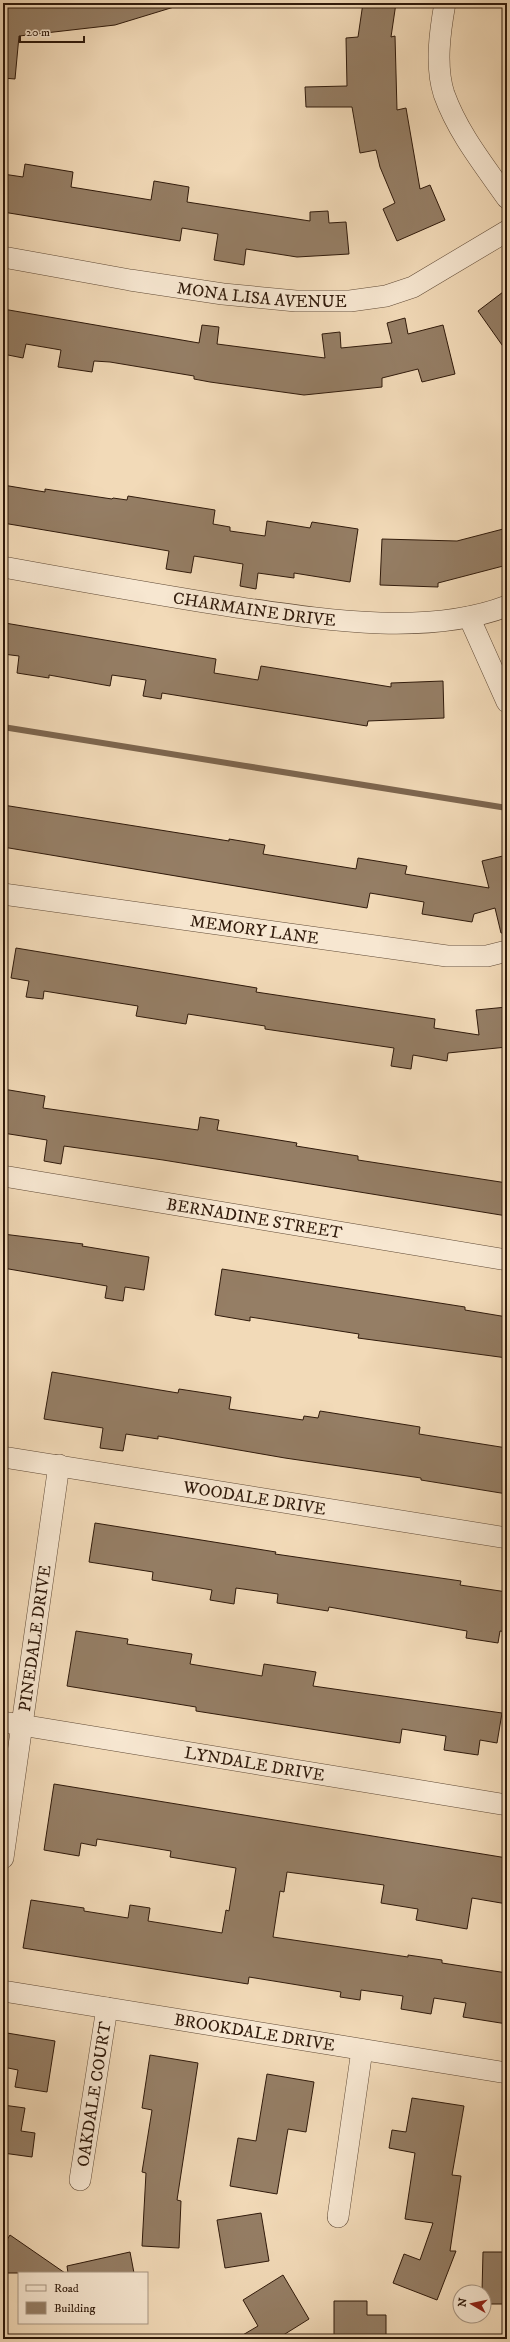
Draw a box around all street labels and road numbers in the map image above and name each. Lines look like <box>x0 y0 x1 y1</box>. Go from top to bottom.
street label: MONA LISA AVENUE <box>175 277 347 313</box>
street label: CHARMAINE DRIVE <box>171 587 337 632</box>
street label: MEMORY LANE <box>189 910 320 950</box>
street label: BERNADINE STREET <box>165 1193 344 1244</box>
street label: WOODALE DRIVE <box>181 1476 328 1521</box>
street label: PINEDALE DRIVE <box>14 1564 57 1713</box>
street label: LYNDALE DRIVE <box>183 1742 326 1787</box>
street label: BROOKDALE DRIVE <box>173 2009 337 2057</box>
street label: OAKDALE COURT <box>72 2020 117 2168</box>

